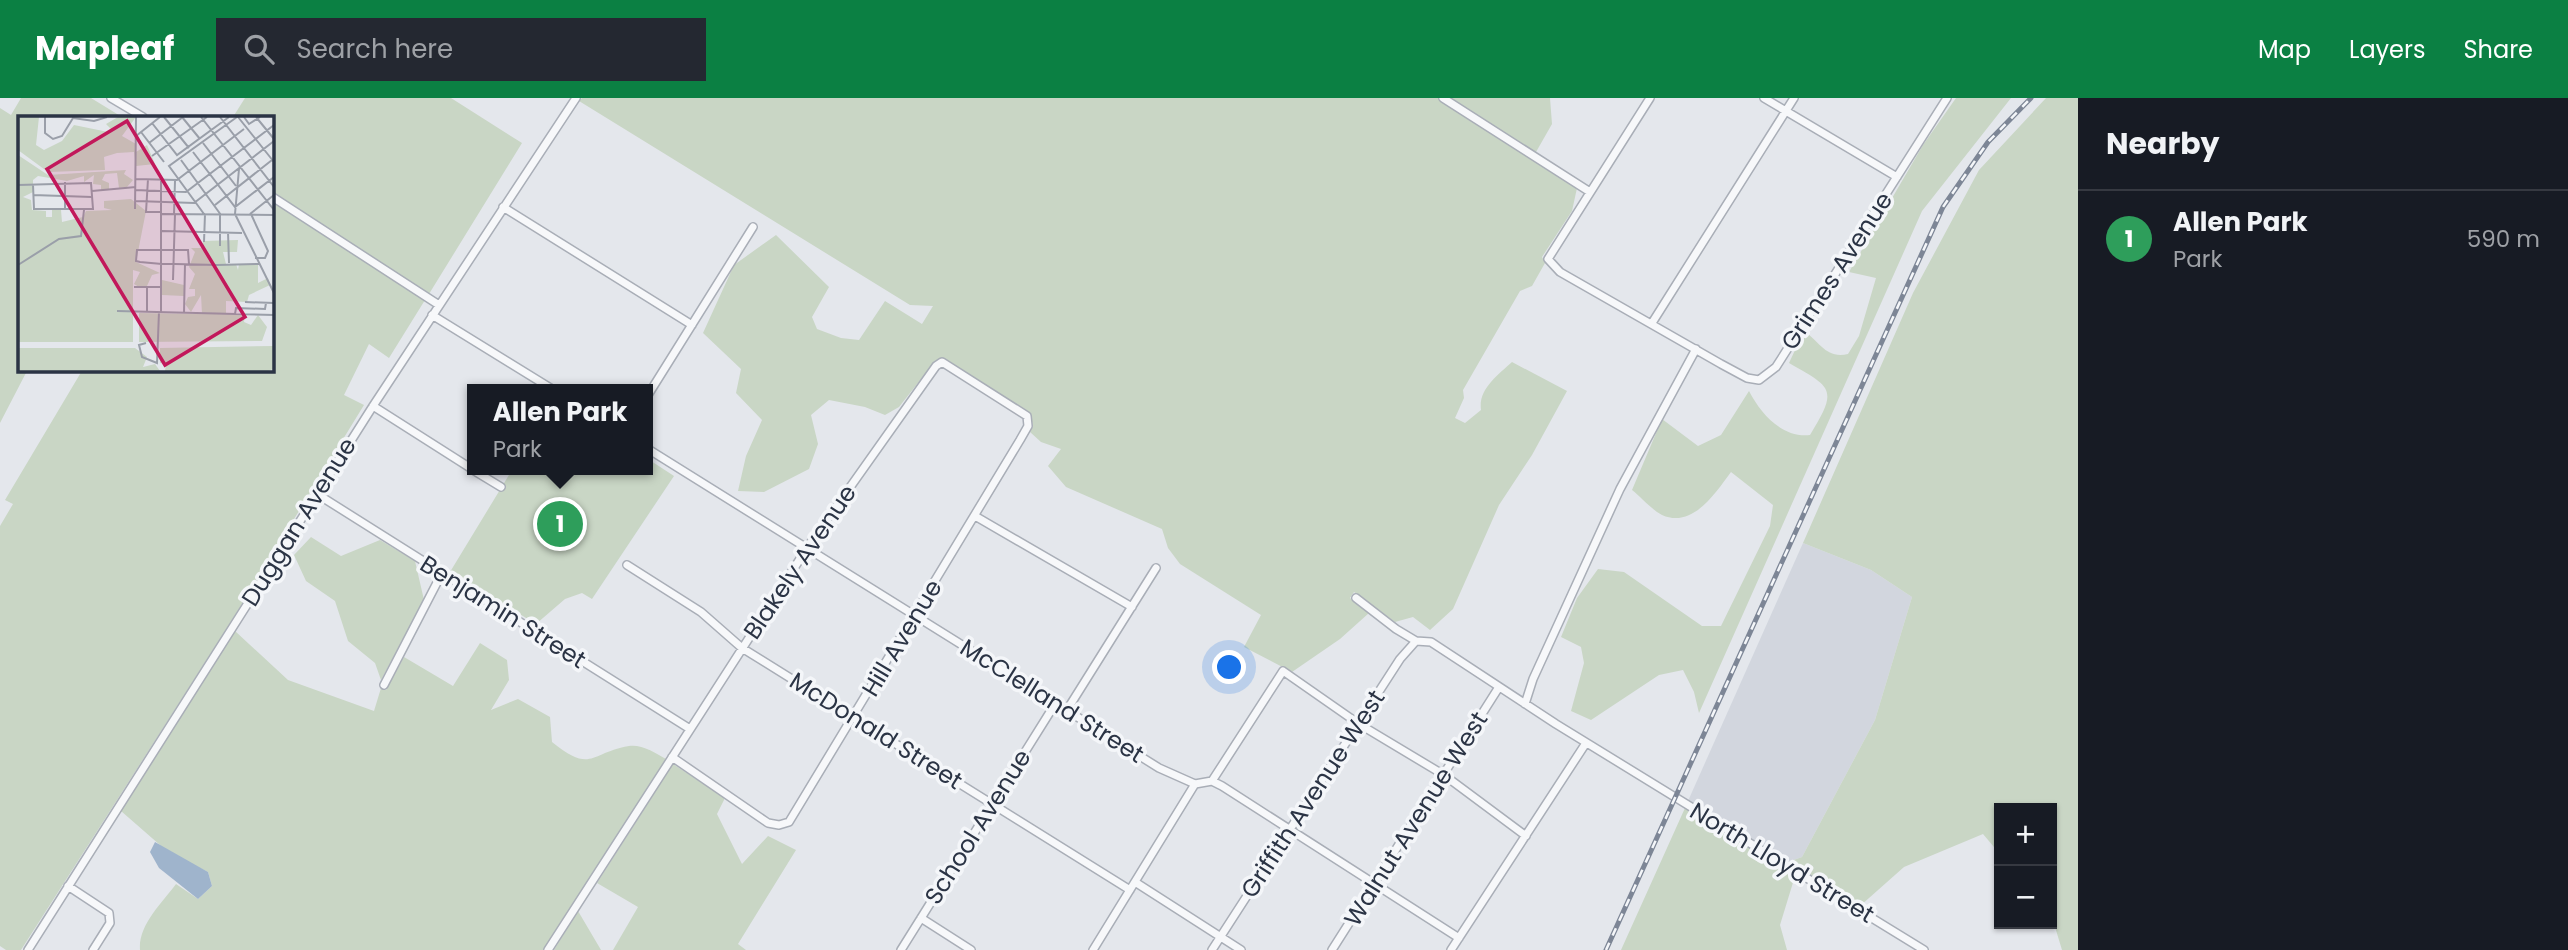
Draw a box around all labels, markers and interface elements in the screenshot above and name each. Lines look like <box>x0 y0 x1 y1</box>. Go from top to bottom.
search box <box>216 18 706 81</box>
text: Mapleaf <box>35 25 174 72</box>
icon: search <box>240 30 278 68</box>
text: Search here <box>296 31 453 67</box>
text: Map <box>2258 33 2311 66</box>
text: Layers <box>2349 33 2425 66</box>
text: Share <box>2463 33 2533 66</box>
inset map <box>18 116 273 371</box>
text: Nearby <box>2106 122 2220 165</box>
street label: Grimes Avenue <box>1773 185 1900 356</box>
text: Allen Park <box>2173 204 2308 240</box>
text: 1 <box>2125 223 2133 255</box>
text: 590 m <box>2467 223 2540 255</box>
text: Park <box>2173 243 2222 275</box>
popup <box>467 384 653 475</box>
text: Allen Park <box>493 394 627 430</box>
street label: Duggan Avenue <box>233 431 364 612</box>
text: Park <box>493 433 542 465</box>
street label: Blakely Avenue <box>736 478 864 646</box>
pin: 1 <box>537 498 583 550</box>
street label: Benjamin Street <box>414 547 592 676</box>
street label: Hill Avenue <box>854 573 949 702</box>
street label: McClelland Street <box>954 631 1150 770</box>
your location <box>1212 650 1246 684</box>
street label: McDonald Street <box>784 664 969 797</box>
street label: Griffith Avenue West <box>1233 683 1392 904</box>
street label: Walnut Avenue West <box>1336 705 1495 932</box>
street label: School Avenue <box>917 743 1039 911</box>
street label: North Lloyd Street <box>1684 794 1881 931</box>
map controls <box>1994 803 2057 929</box>
button: + <box>1994 803 2057 866</box>
button: − <box>1994 866 2057 929</box>

